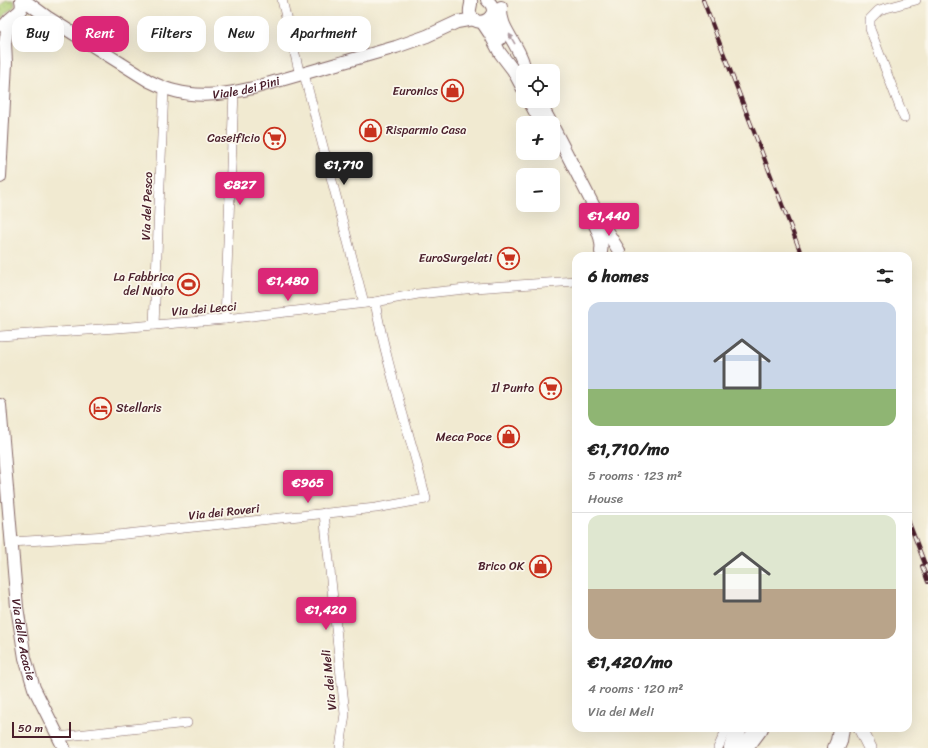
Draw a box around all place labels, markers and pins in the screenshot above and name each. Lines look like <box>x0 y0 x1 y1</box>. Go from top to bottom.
shop icon: Euronics <box>440 78 466 104</box>
place label: Euronics <box>393 80 438 102</box>
shop icon: Risparmio Casa <box>358 117 384 143</box>
place label: Risparmio Casa <box>386 119 466 141</box>
supermarket icon: Caseificio <box>262 125 288 151</box>
place label: Caseificio <box>207 127 260 149</box>
pin: €1,710 <box>311 152 377 186</box>
pin: €827 <box>216 172 264 206</box>
pin: €1,440 <box>576 203 642 237</box>
supermarket icon: EuroSurgelati <box>495 245 521 271</box>
place label: EuroSurgelati <box>419 247 493 269</box>
place label: La Fabbrica del Nuoto <box>114 266 174 302</box>
pin: €1,480 <box>255 268 321 302</box>
sports icon: La Fabbrica del Nuoto <box>176 271 202 297</box>
supermarket icon: Il Punto <box>537 375 563 401</box>
place label: Il Punto <box>491 377 534 399</box>
hotel icon: Stellaris <box>88 395 114 421</box>
place label: Stellaris <box>116 397 162 419</box>
shop icon: Meca Poce <box>495 424 521 450</box>
place label: Meca Poce <box>436 426 492 448</box>
pin: €965 <box>284 470 332 504</box>
shop icon: Brico OK <box>527 553 553 579</box>
place label: Brico OK <box>478 555 525 577</box>
pin: €1,420 <box>293 597 359 631</box>

